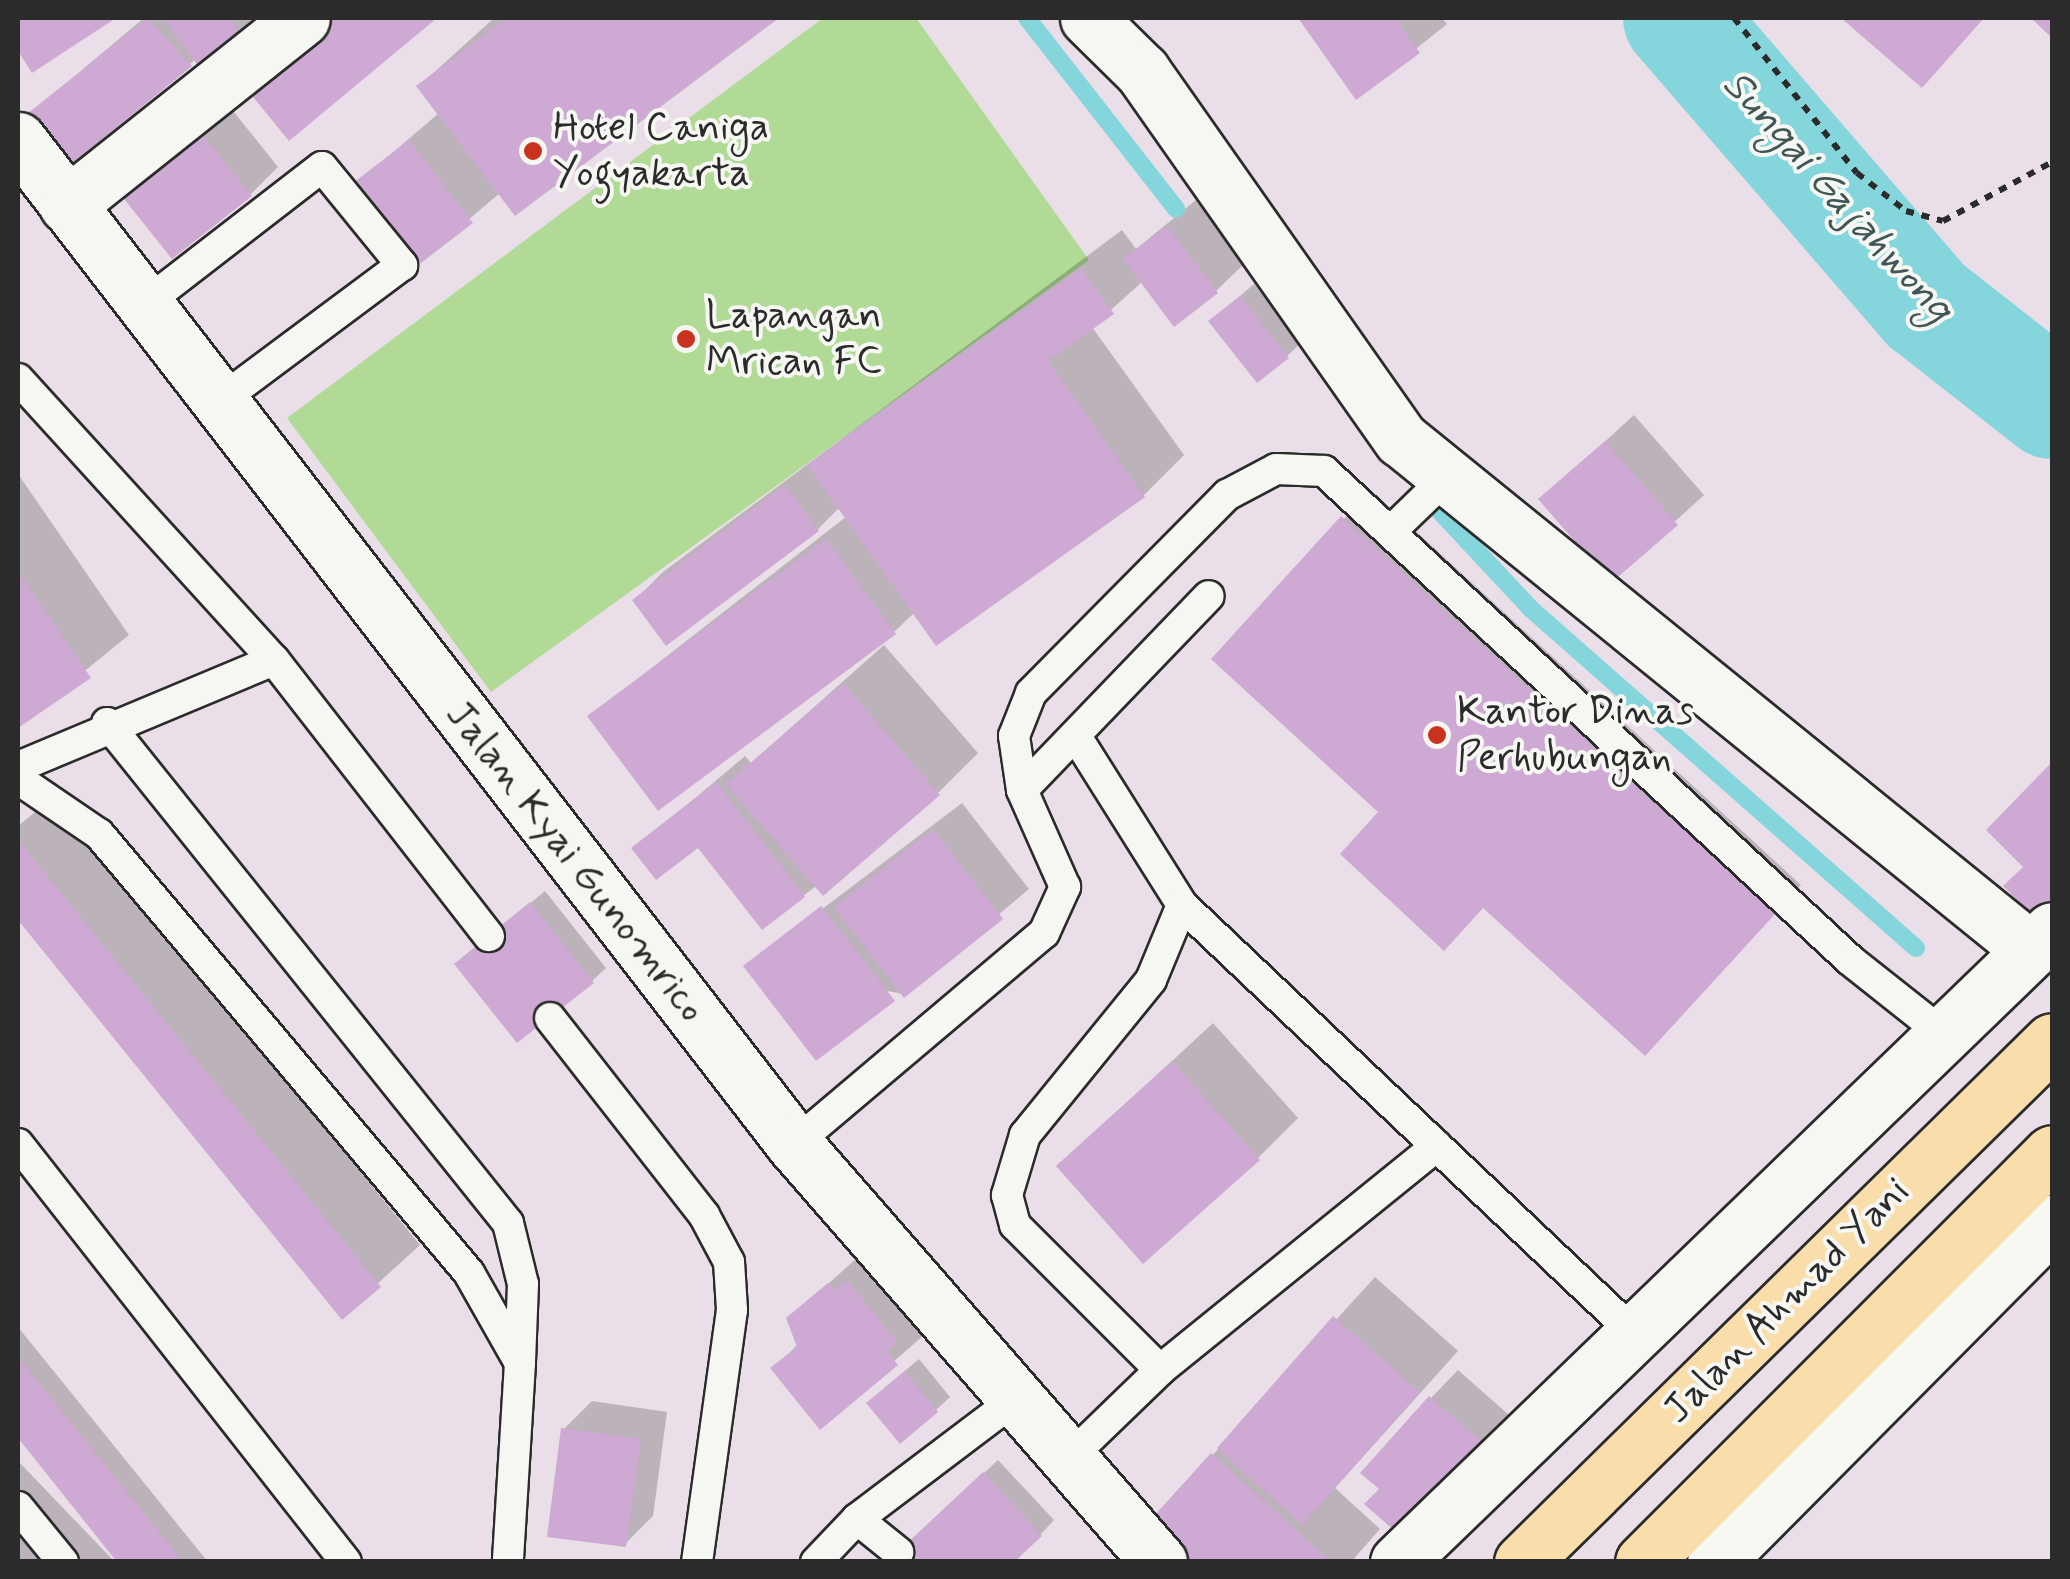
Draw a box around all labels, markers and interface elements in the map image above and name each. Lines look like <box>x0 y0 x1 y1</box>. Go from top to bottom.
water label: Sungai Gajahwong <box>1711 61 1963 333</box>
place label: Hotel Caniga Yogyakarta <box>553 104 771 198</box>
marker: Hotel Caniga Yogyakarta <box>522 140 544 162</box>
place label: Lapangan Mrican FC <box>706 292 881 386</box>
marker: Lapangan Mrican FC <box>675 328 697 350</box>
place label: Kantor Dinas Perhubungan <box>1457 688 1682 782</box>
street label: Jalan Kyai Gunomrico <box>436 693 714 1031</box>
marker: Kantor Dinas Perhubungan <box>1426 724 1448 746</box>
street label: Jalan Ahmad Yani <box>1654 1168 1920 1434</box>

